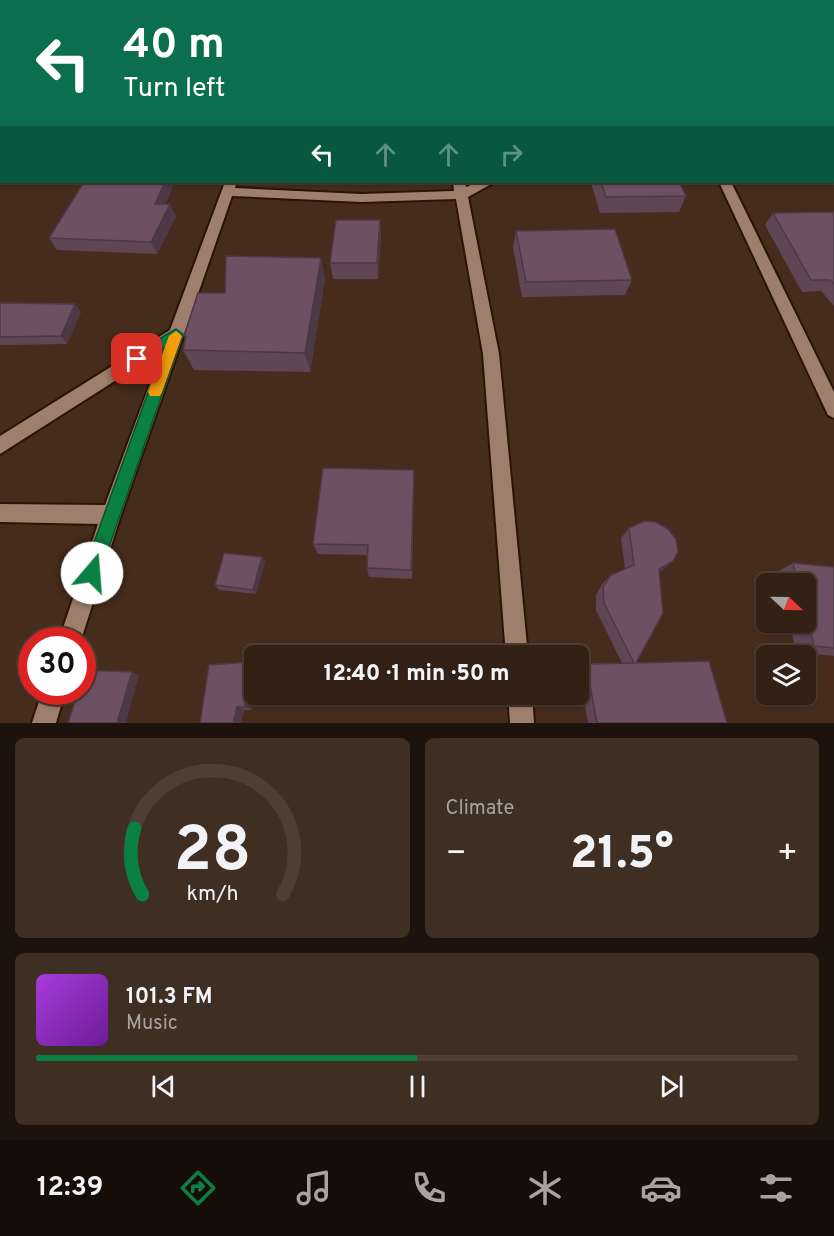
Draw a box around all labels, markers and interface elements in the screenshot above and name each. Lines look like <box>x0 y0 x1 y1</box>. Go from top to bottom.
text: 40 m <box>123 20 225 73</box>
icon: left <box>24 24 102 102</box>
text: Turn left <box>123 72 225 106</box>
icon: left <box>306 138 339 171</box>
icon: ahead <box>369 138 402 171</box>
icon: ahead <box>432 138 465 171</box>
icon: right <box>495 138 528 171</box>
pin <box>111 333 162 384</box>
icon: arrive <box>120 342 153 375</box>
position arrow <box>60 541 124 605</box>
north arrow <box>756 573 816 633</box>
map controls <box>756 573 816 705</box>
speed limit sign: 30 <box>18 627 96 705</box>
button: layers <box>756 645 816 705</box>
text: 12:40 · 1 min · 50 m <box>324 661 510 688</box>
text: Climate <box>446 796 514 822</box>
text: 28 <box>174 814 251 893</box>
text: 21.5° <box>570 827 674 884</box>
text: − <box>446 834 467 876</box>
text: + <box>777 834 798 876</box>
text: km/h <box>186 881 238 908</box>
text: 101.3 FM <box>126 984 213 1011</box>
text: Music <box>126 1011 178 1037</box>
icon: previous <box>147 1070 180 1103</box>
icon: pause <box>401 1070 434 1103</box>
icon: next <box>655 1070 688 1103</box>
icon: directions <box>177 1167 219 1209</box>
icon: music <box>293 1167 335 1209</box>
icon: phone <box>408 1167 450 1209</box>
icon: climate <box>524 1167 566 1209</box>
icon: car <box>640 1167 682 1209</box>
icon: filters <box>755 1167 797 1209</box>
text: 12:39 <box>37 1171 103 1205</box>

